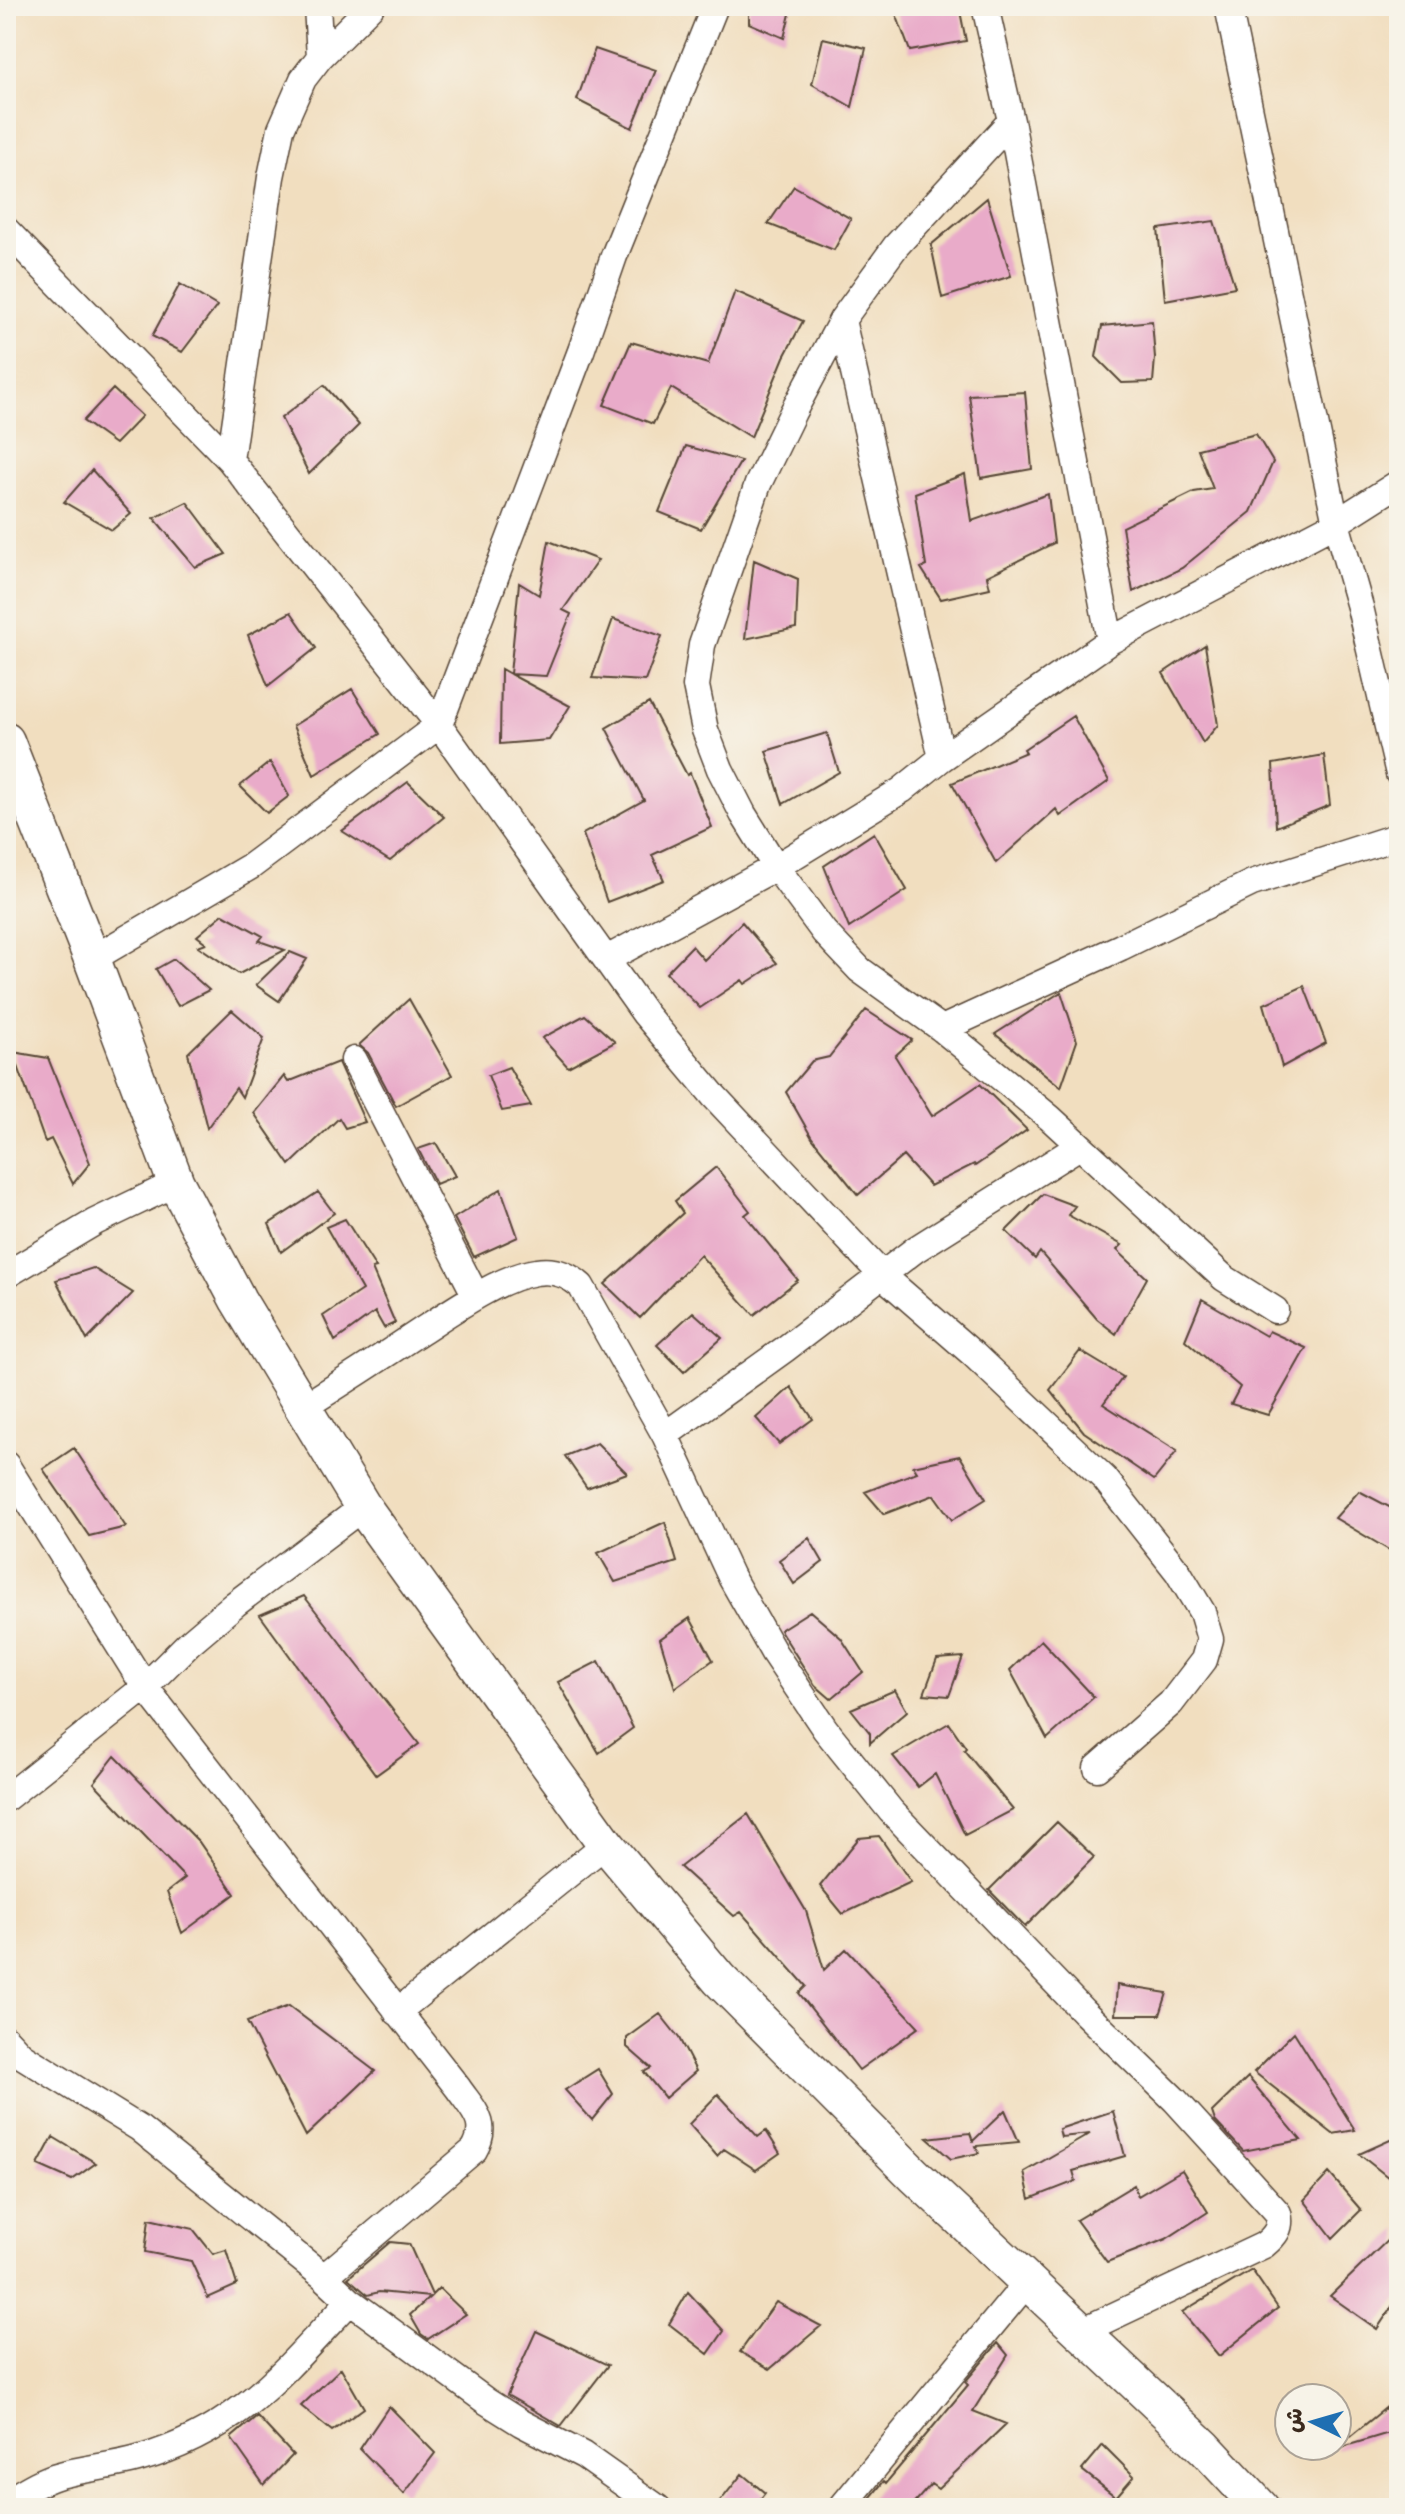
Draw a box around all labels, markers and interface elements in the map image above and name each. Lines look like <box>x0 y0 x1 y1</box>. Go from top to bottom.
north arrow <box>1273 2382 1353 2462</box>
text: ش <box>1277 2407 1308 2434</box>

